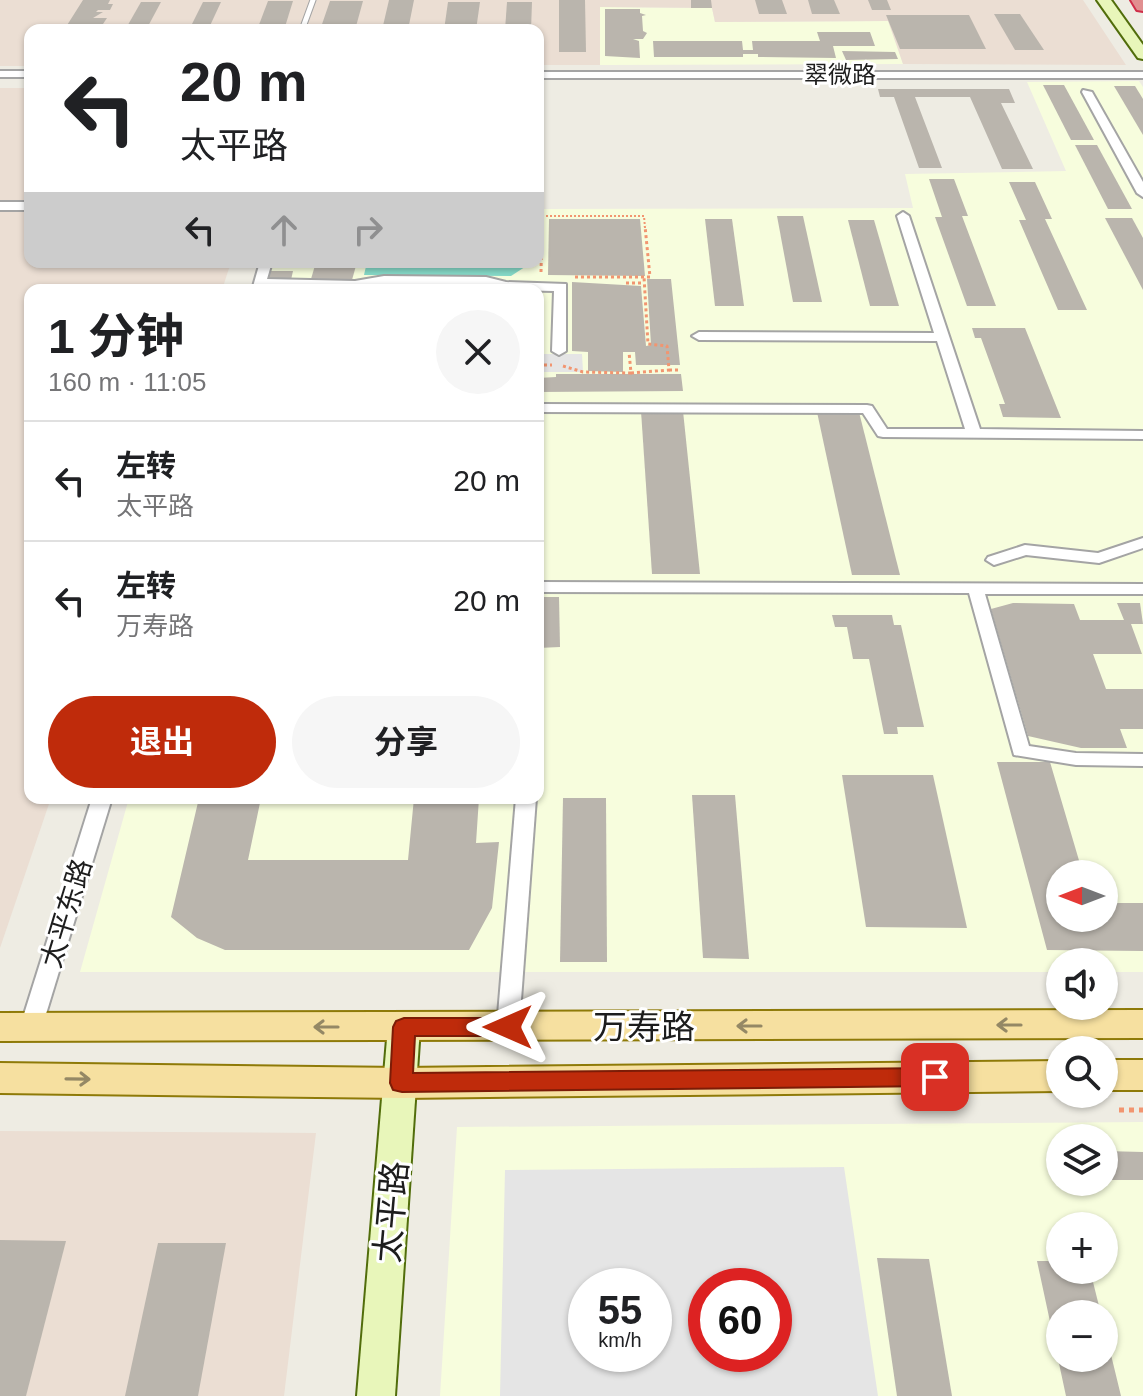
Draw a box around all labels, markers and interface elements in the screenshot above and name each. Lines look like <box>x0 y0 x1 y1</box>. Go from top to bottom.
text: 20 m <box>180 50 308 113</box>
icon: left <box>48 56 152 160</box>
street label: 翠微路 <box>804 61 876 88</box>
text: 太平路 <box>180 125 288 166</box>
icon: left <box>178 208 222 252</box>
icon: ahead <box>262 208 306 252</box>
icon: right <box>346 208 390 252</box>
text: 1 分钟 <box>48 310 184 363</box>
button: close <box>436 310 520 394</box>
text: 160 m · 11:05 <box>48 367 207 397</box>
text: 左转 <box>116 449 176 482</box>
icon: left <box>48 459 92 503</box>
text: 20 m <box>453 464 520 497</box>
text: 太平路 <box>116 491 194 521</box>
text: 左转 <box>116 569 176 602</box>
icon: left <box>48 579 92 623</box>
text: 20 m <box>453 584 520 617</box>
text: 万寿路 <box>116 611 194 641</box>
button: 退出 <box>48 696 276 788</box>
button: 分享 <box>292 696 520 788</box>
street label: 太平东路 <box>35 855 98 971</box>
north arrow <box>1046 860 1118 932</box>
map controls <box>1046 860 1118 1372</box>
button: sound <box>1046 948 1118 1020</box>
position arrow <box>466 985 550 1069</box>
street label: 万寿路 <box>593 1008 695 1046</box>
one-way arrow <box>996 1017 1023 1033</box>
one-way arrow <box>736 1018 763 1034</box>
one-way arrow <box>313 1019 340 1035</box>
button: search <box>1046 1036 1118 1108</box>
pin <box>901 1043 969 1111</box>
icon: arrive <box>913 1055 957 1099</box>
one-way arrow <box>64 1071 91 1087</box>
button: layers <box>1046 1124 1118 1196</box>
street label: 太平路 <box>368 1160 414 1264</box>
button: + <box>1046 1212 1118 1284</box>
speed limit sign: 60 <box>688 1268 792 1372</box>
text: 55 <box>598 1288 642 1332</box>
button: − <box>1046 1300 1118 1372</box>
text: km/h <box>598 1329 642 1351</box>

